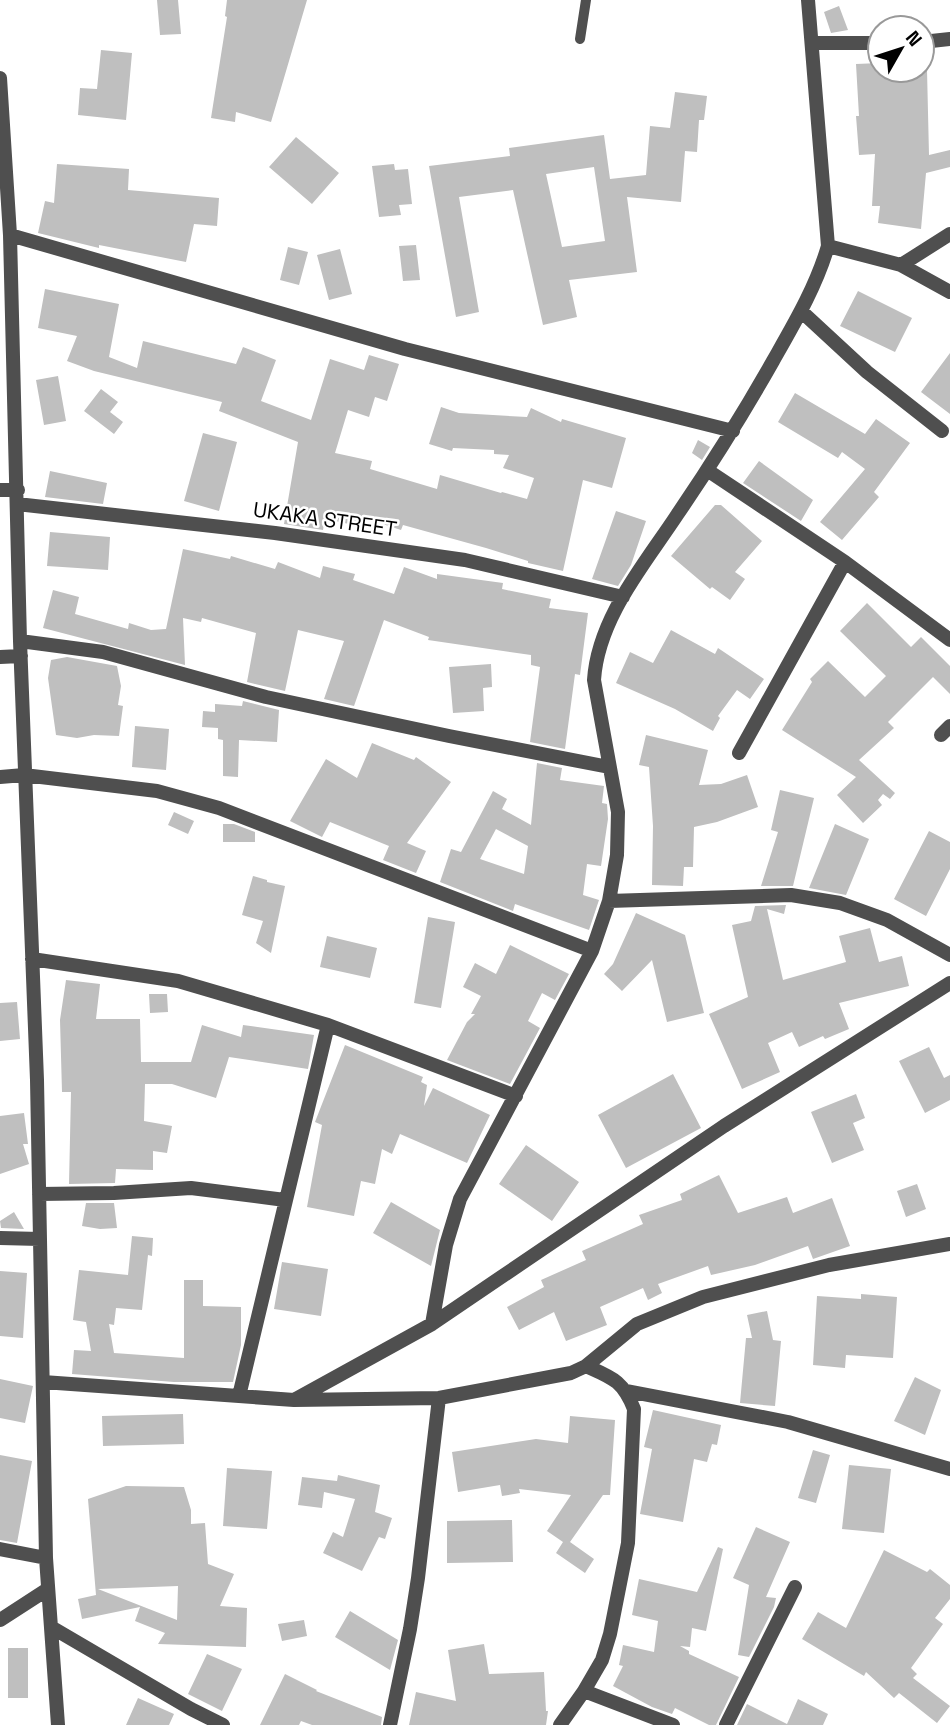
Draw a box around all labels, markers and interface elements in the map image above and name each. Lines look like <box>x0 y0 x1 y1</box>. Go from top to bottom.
north arrow <box>866 14 936 84</box>
text: N <box>900 26 928 51</box>
street label: UKAKA STREET <box>251 496 399 542</box>

